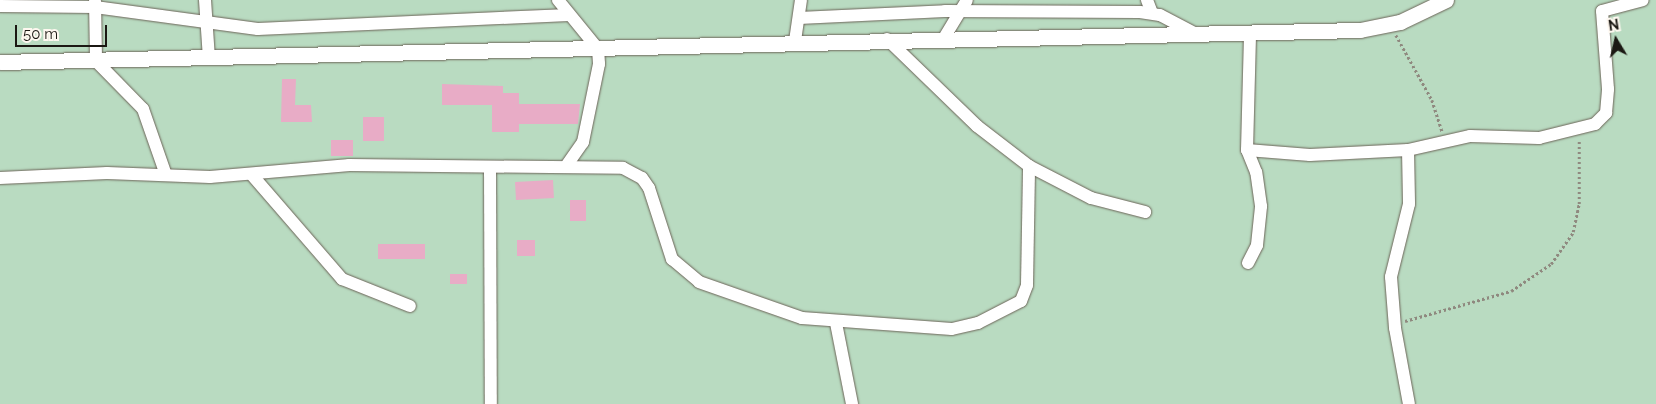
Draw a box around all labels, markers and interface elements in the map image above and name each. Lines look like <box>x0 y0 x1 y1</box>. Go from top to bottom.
scale bar <box>18 15 110 47</box>
north arrow <box>1591 15 1641 65</box>
text: N <box>1607 16 1620 34</box>
text: 50 m <box>23 25 58 43</box>

